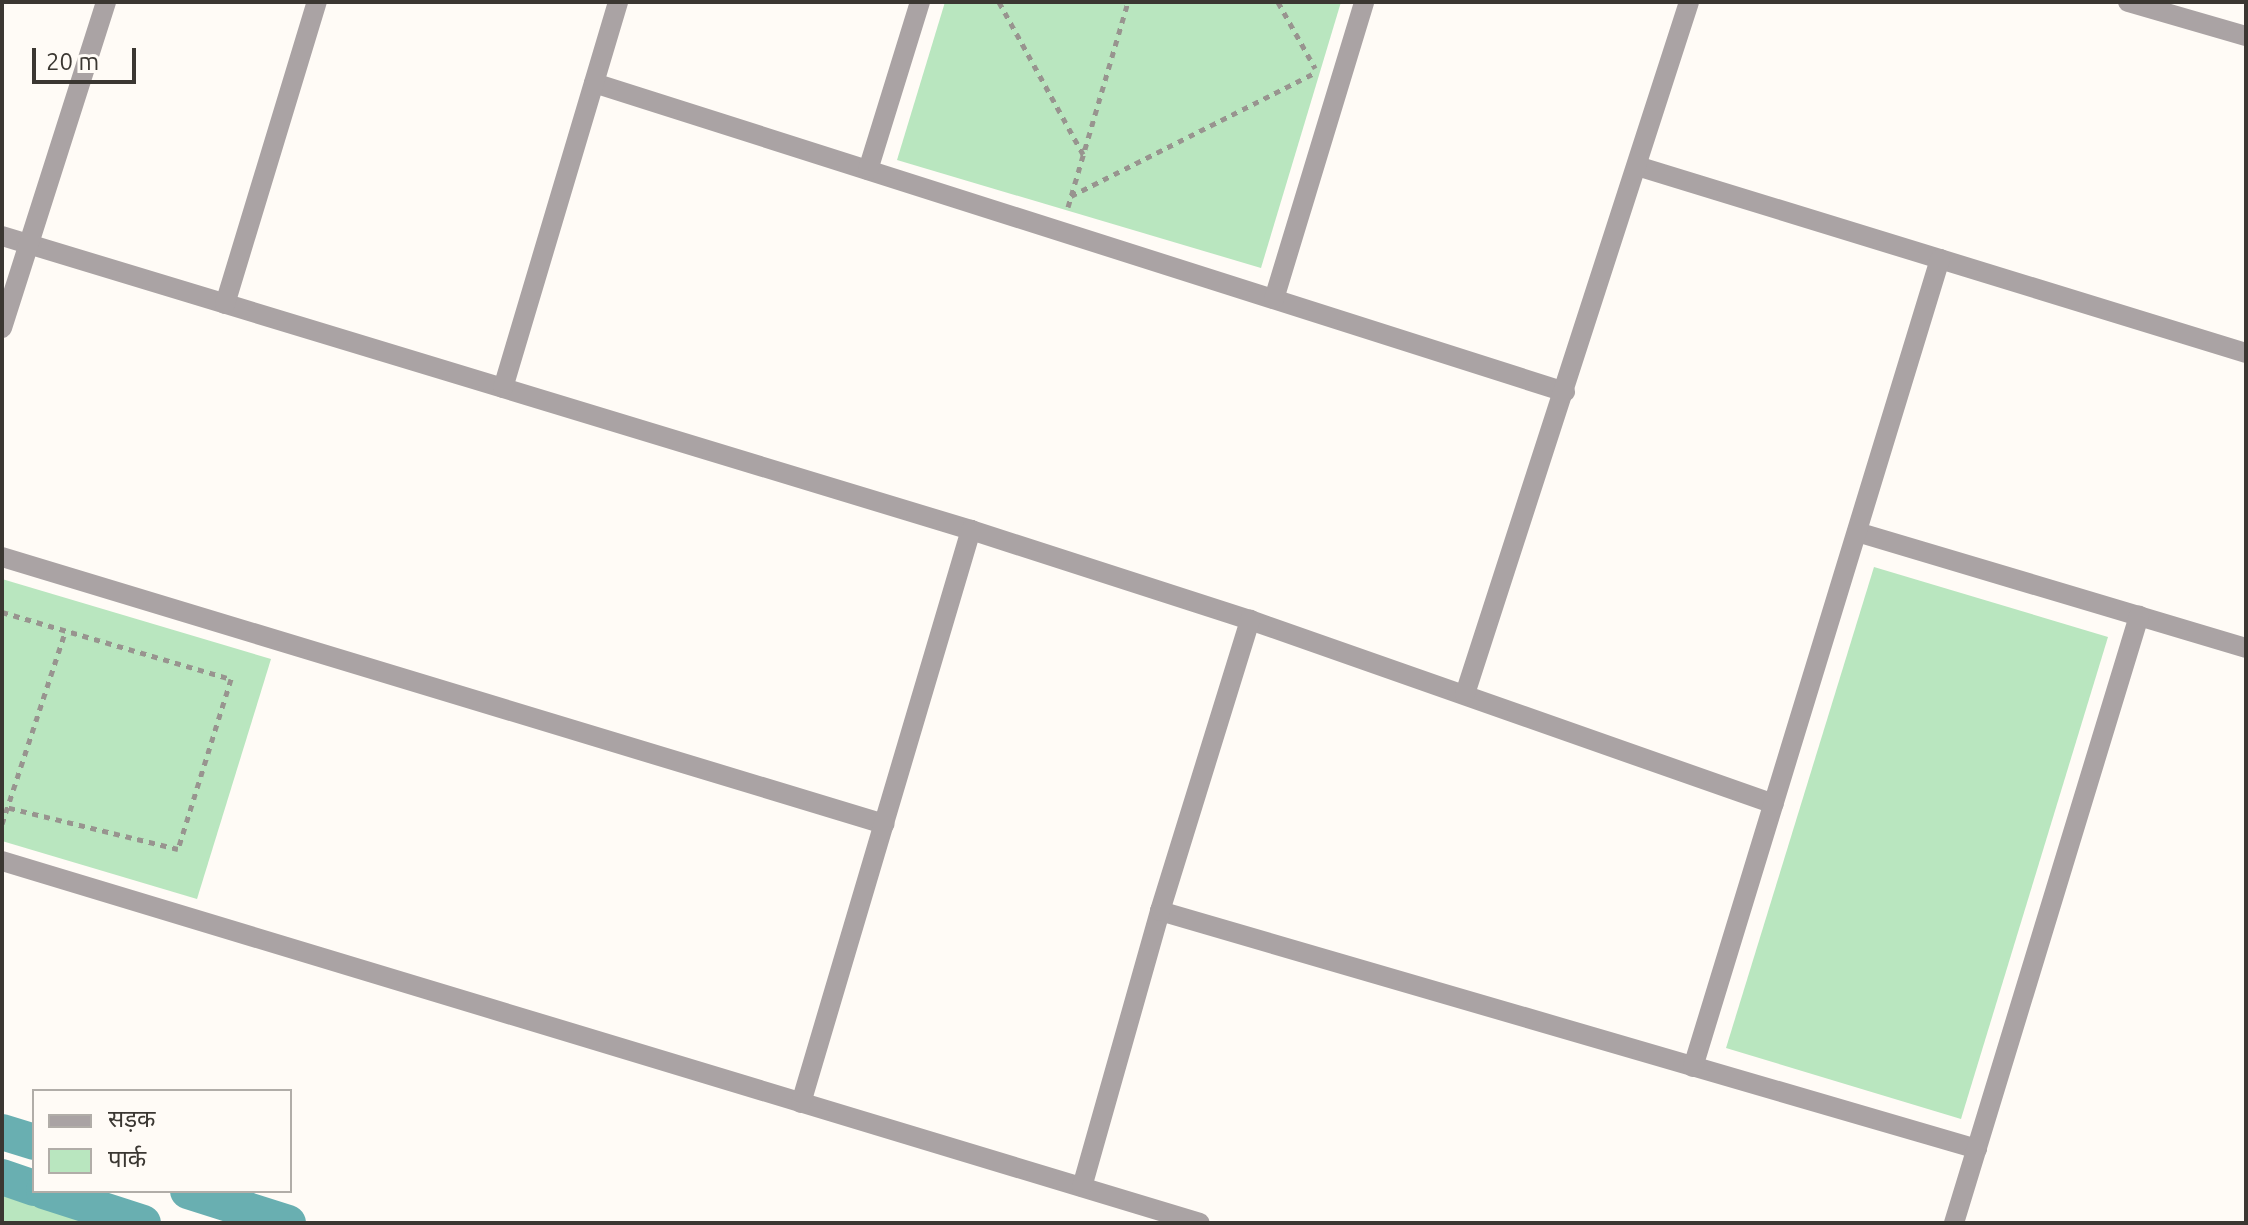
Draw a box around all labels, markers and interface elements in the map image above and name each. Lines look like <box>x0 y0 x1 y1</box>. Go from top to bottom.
scale bar <box>36 32 140 82</box>
text: 20 m <box>46 48 99 75</box>
legend <box>32 1089 292 1193</box>
text: सड़क <box>108 1105 156 1132</box>
text: पार्क <box>108 1145 146 1172</box>

